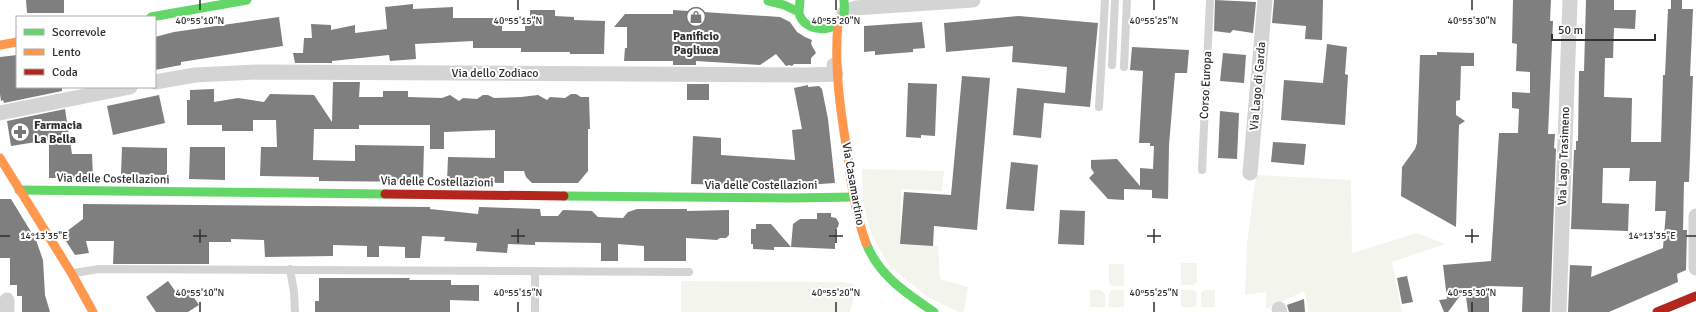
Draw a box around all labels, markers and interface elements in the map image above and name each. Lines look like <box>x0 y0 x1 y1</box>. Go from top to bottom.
shop icon: Panificio Pagliuca <box>685 6 707 28</box>
text: 40°55'10"N <box>176 15 224 27</box>
text: 40°55'15"N <box>494 15 542 27</box>
text: 40°55'20"N <box>812 15 860 27</box>
text: 40°55'25"N <box>1130 15 1178 27</box>
text: 40°55'30"N <box>1448 15 1496 27</box>
legend <box>16 16 156 88</box>
scale bar <box>1552 16 1655 42</box>
text: 50 m <box>1558 23 1583 38</box>
text: Scorrevole <box>52 25 106 40</box>
place label: Panificio Pagliuca <box>673 29 719 58</box>
street label: Via Lago di Garda <box>1247 41 1269 131</box>
text: Lento <box>52 45 81 60</box>
street label: Corso Europa <box>1197 51 1215 119</box>
text: Coda <box>52 65 78 80</box>
street label: Via dello Zodiaco <box>451 66 539 81</box>
street label: Via Lago Trasimeno <box>1555 106 1573 206</box>
place label: Farmacia La Bella <box>34 118 82 147</box>
pharmacy icon: Farmacia La Bella <box>9 121 31 143</box>
street label: Via Casamartino <box>838 141 868 227</box>
street label: Via delle Costellazioni <box>56 171 170 187</box>
street label: Via delle Costellazioni <box>380 174 494 190</box>
street label: Via delle Costellazioni <box>704 178 818 193</box>
text: 14°13'35"E <box>20 230 68 242</box>
text: 14°13'35"E <box>1628 230 1676 242</box>
text: 40°55'10"N <box>176 287 224 299</box>
text: 40°55'15"N <box>494 287 542 299</box>
text: 40°55'20"N <box>812 287 860 299</box>
text: 40°55'25"N <box>1130 287 1178 299</box>
text: 40°55'30"N <box>1448 287 1496 299</box>

